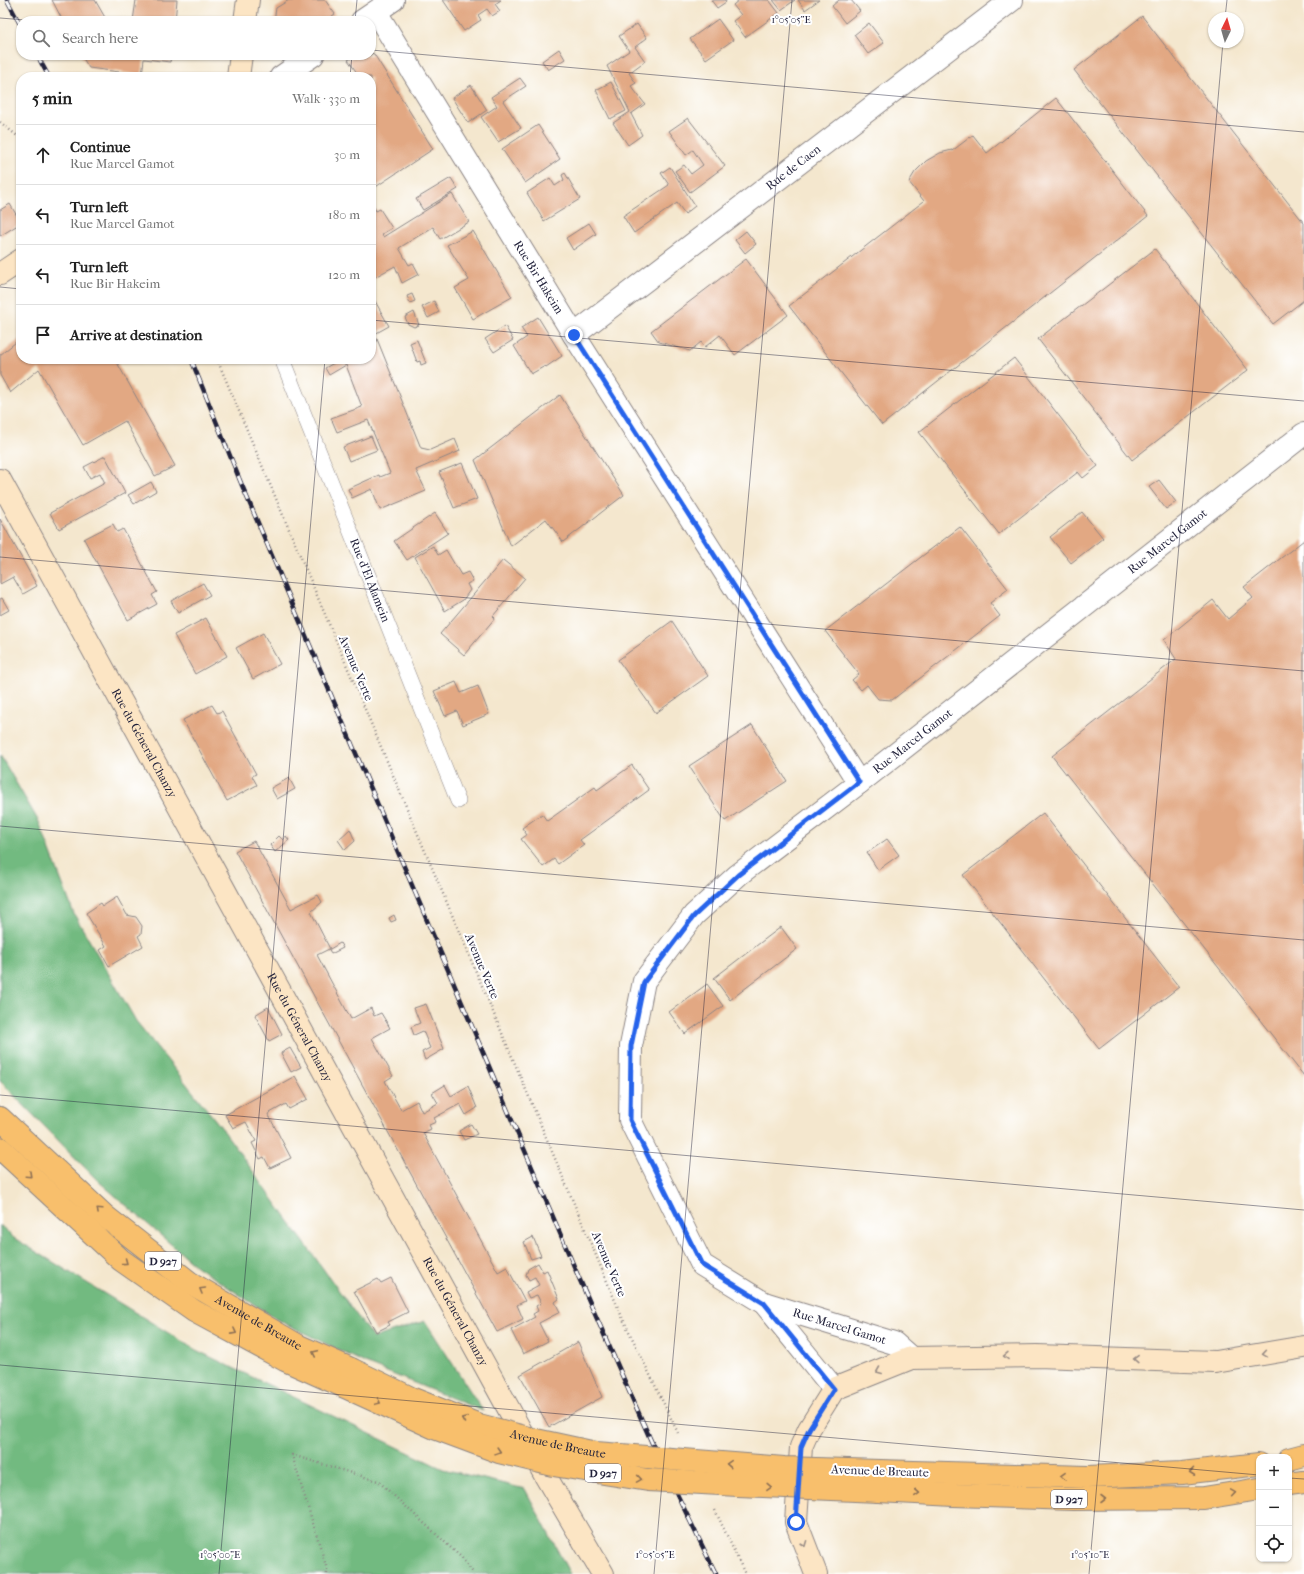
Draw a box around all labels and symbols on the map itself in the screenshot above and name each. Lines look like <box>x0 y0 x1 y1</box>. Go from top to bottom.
north arrow <box>1208 12 1244 48</box>
text: 1°05'05"E <box>771 14 811 26</box>
street label: Rue de Caen <box>763 142 823 193</box>
street label: Rue Bir Hakeim <box>511 238 566 316</box>
route end <box>565 326 583 344</box>
street label: Rue Marcel Gamot <box>1125 505 1210 577</box>
street label: Rue d'El Alamein <box>347 536 393 624</box>
street label: Avenue Verte <box>336 632 376 703</box>
street label: Rue du Géneral Chanzy <box>109 686 180 801</box>
street label: Rue Marcel Gamot <box>870 705 955 776</box>
street label: Avenue Verte <box>462 930 502 1001</box>
street label: Rue du Géneral Chanzy <box>264 970 336 1085</box>
one-way arrow <box>24 1170 31 1177</box>
one-way arrow <box>96 1207 104 1215</box>
street label: Avenue Verte <box>589 1228 629 1299</box>
road number: D 927 <box>145 1252 181 1270</box>
street label: Rue du Géneral Chanzy <box>420 1254 491 1369</box>
one-way arrow <box>120 1257 127 1264</box>
one-way arrow <box>199 1287 206 1294</box>
street label: Avenue de Breaute <box>212 1291 304 1353</box>
street label: Rue Marcel Gamot <box>791 1305 889 1347</box>
one-way arrow <box>230 1328 237 1335</box>
one-way arrow <box>1262 1349 1269 1357</box>
one-way arrow <box>312 1350 320 1358</box>
one-way arrow <box>1003 1352 1009 1360</box>
one-way arrow <box>1133 1355 1139 1363</box>
one-way arrow <box>875 1366 883 1374</box>
one-way arrow <box>374 1397 381 1405</box>
one-way arrow <box>460 1415 467 1423</box>
street label: Avenue de Breaute <box>508 1426 606 1461</box>
one-way arrow <box>495 1446 502 1455</box>
one-way arrow <box>726 1459 732 1468</box>
street label: Avenue de Breaute <box>830 1462 929 1480</box>
road number: D 927 <box>585 1464 621 1482</box>
one-way arrow <box>1189 1467 1195 1476</box>
one-way arrow <box>1060 1472 1066 1480</box>
one-way arrow <box>636 1474 643 1483</box>
one-way arrow <box>766 1482 772 1491</box>
one-way arrow <box>914 1489 920 1498</box>
one-way arrow <box>1230 1489 1236 1498</box>
road number: D 927 <box>1051 1490 1087 1508</box>
one-way arrow <box>1100 1495 1106 1503</box>
route start <box>787 1513 805 1531</box>
one-way arrow <box>800 1540 808 1547</box>
text: 1°05'00"E <box>200 1549 240 1561</box>
text: 1°05'05"E <box>635 1549 675 1561</box>
text: 1°05'10"E <box>1071 1549 1109 1561</box>

